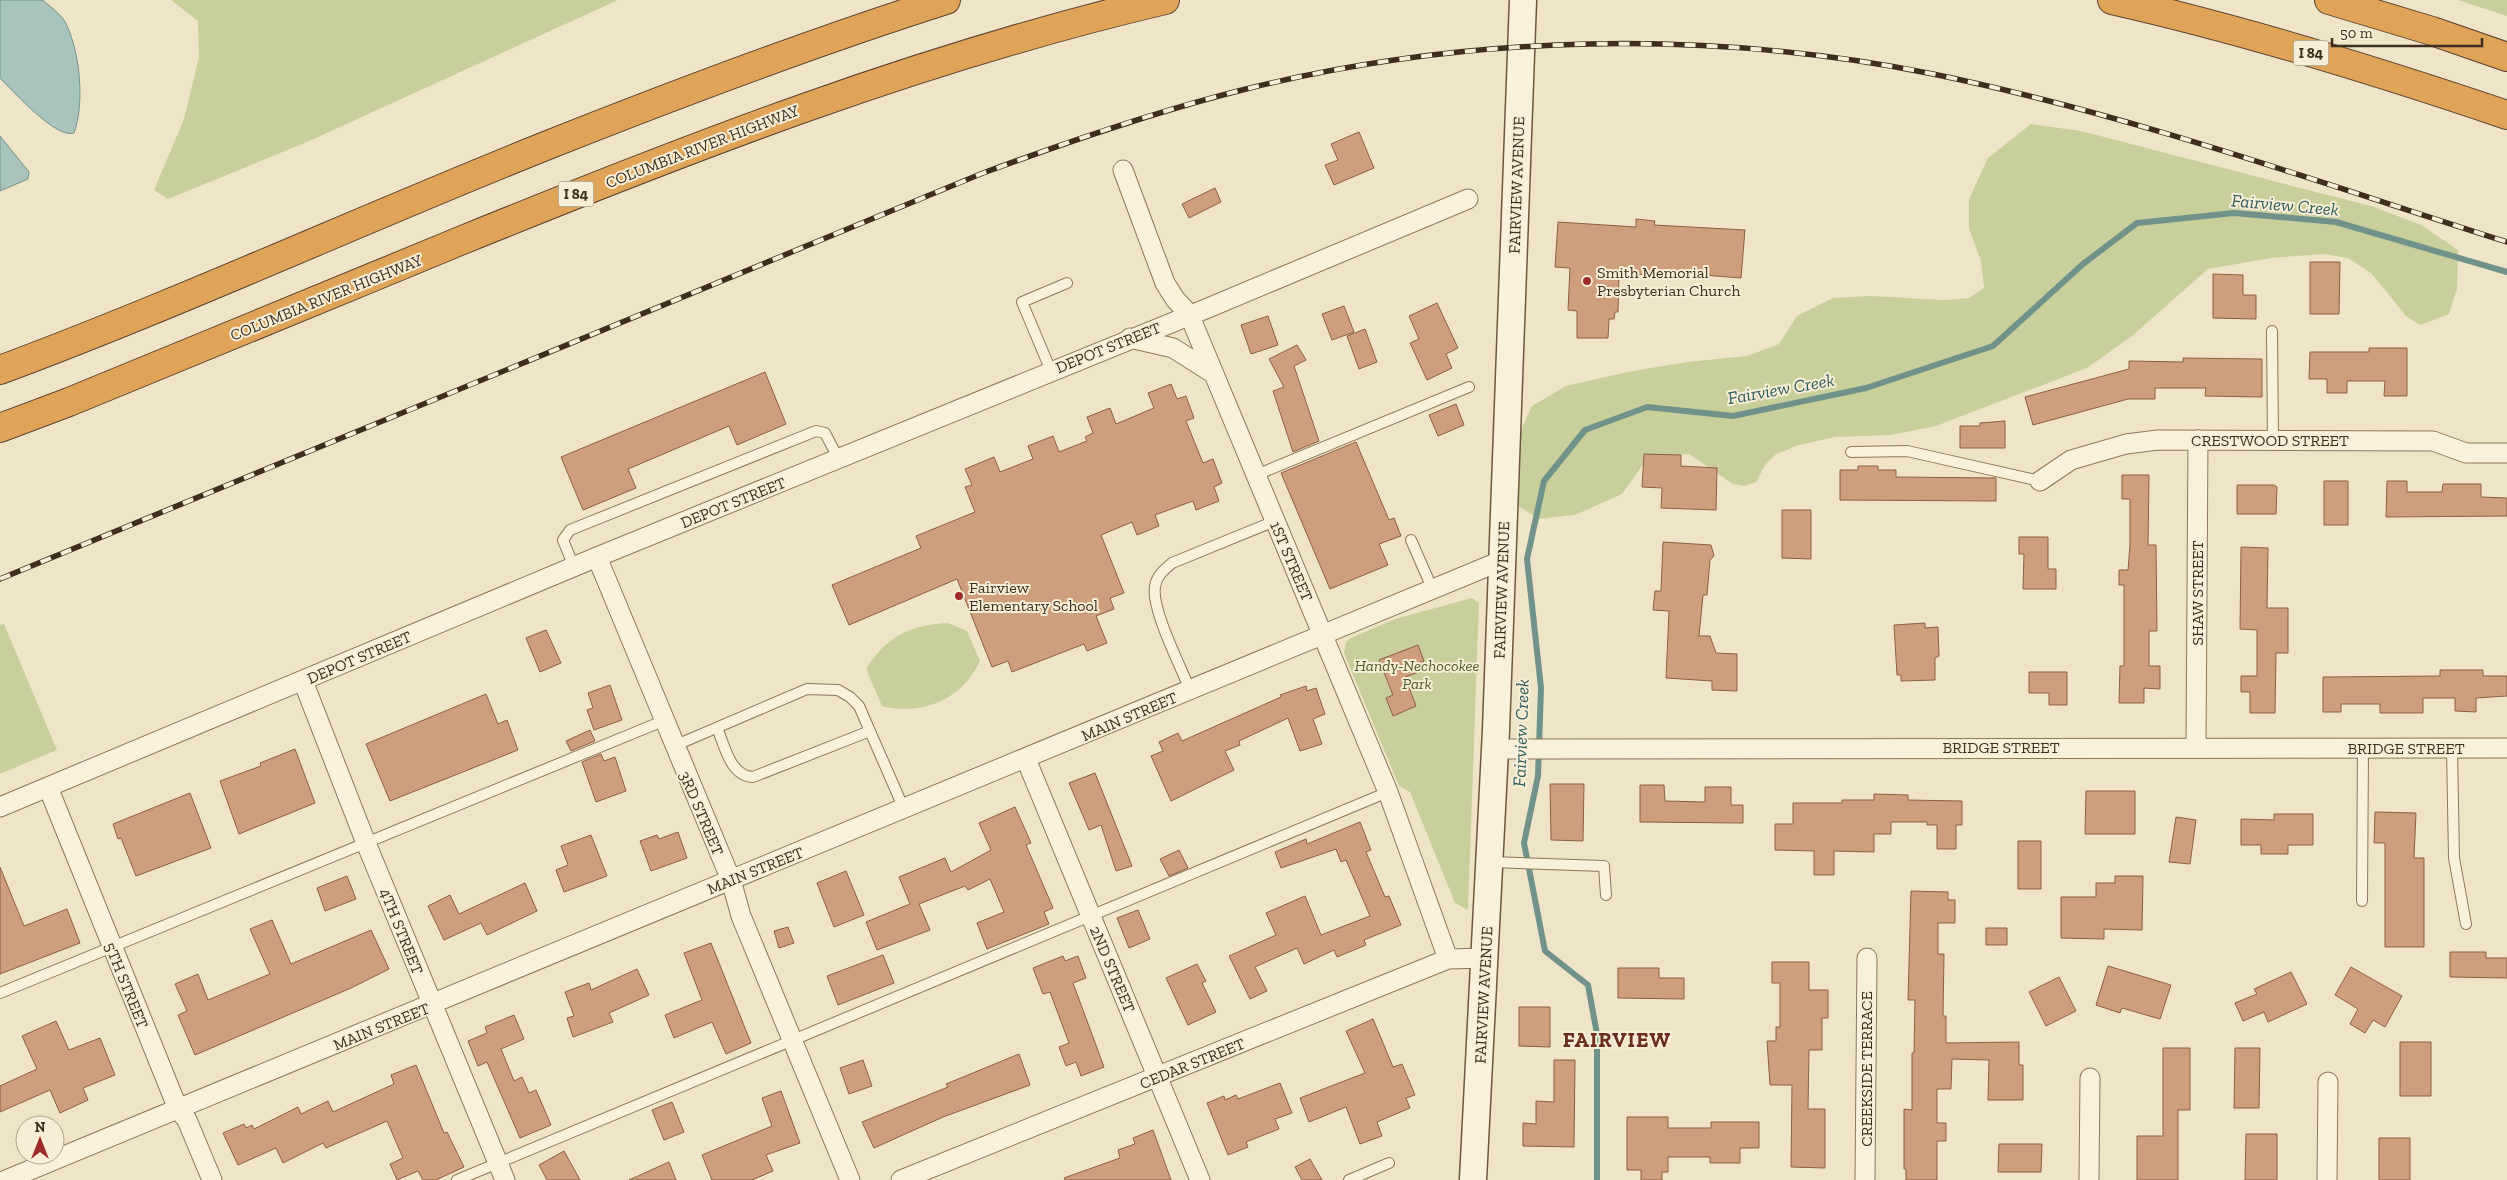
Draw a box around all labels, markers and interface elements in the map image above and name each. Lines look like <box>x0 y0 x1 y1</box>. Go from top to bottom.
scale bar <box>2332 15 2482 47</box>
text: 50 m <box>2340 24 2373 42</box>
road number: I 84 <box>2294 40 2328 66</box>
street label: COLUMBIA RIVER HIGHWAY <box>603 101 802 192</box>
street label: FAIRVIEW AVENUE <box>1505 116 1528 254</box>
road number: I 84 <box>558 182 594 206</box>
water label: Fairview Creek <box>2230 189 2340 221</box>
street label: COLUMBIA RIVER HIGHWAY <box>227 250 425 345</box>
place label: Smith Memorial Presbyterian Church <box>1597 263 1740 300</box>
marker: Smith Memorial Presbyterian Church <box>1581 275 1593 287</box>
street label: DEPOT STREET <box>1053 318 1164 377</box>
water label: Fairview Creek <box>1726 369 1836 409</box>
street label: CRESTWOOD STREET <box>2191 431 2349 450</box>
street label: DEPOT STREET <box>678 473 789 532</box>
street label: 1ST STREET <box>1266 518 1317 604</box>
street label: FAIRVIEW AVENUE <box>1490 521 1513 659</box>
street label: SHAW STREET <box>2188 540 2207 646</box>
place label: Fairview Elementary School <box>969 578 1098 615</box>
marker: Fairview Elementary School <box>953 590 965 602</box>
street label: DEPOT STREET <box>304 627 414 688</box>
park label: Handy-Nechocokee Park <box>1354 656 1480 693</box>
water label: Fairview Creek <box>1508 679 1534 787</box>
street label: MAIN STREET <box>1078 688 1180 745</box>
street label: BRIDGE STREET <box>1942 738 2060 757</box>
street label: BRIDGE STREET <box>2347 739 2465 758</box>
street label: 3RD STREET <box>675 768 728 858</box>
street label: MAIN STREET <box>704 842 806 898</box>
street label: 4TH STREET <box>376 885 427 977</box>
street label: 2ND STREET <box>1086 923 1139 1015</box>
street label: FAIRVIEW AVENUE <box>1470 926 1497 1064</box>
street label: 5TH STREET <box>101 939 152 1031</box>
street label: CREEKSIDE TERRACE <box>1857 991 1876 1147</box>
street label: MAIN STREET <box>330 998 432 1054</box>
district label: FAIRVIEW <box>1563 1027 1671 1052</box>
street label: CEDAR STREET <box>1137 1034 1247 1093</box>
north arrow <box>15 1115 65 1165</box>
text: N <box>35 1119 46 1136</box>

